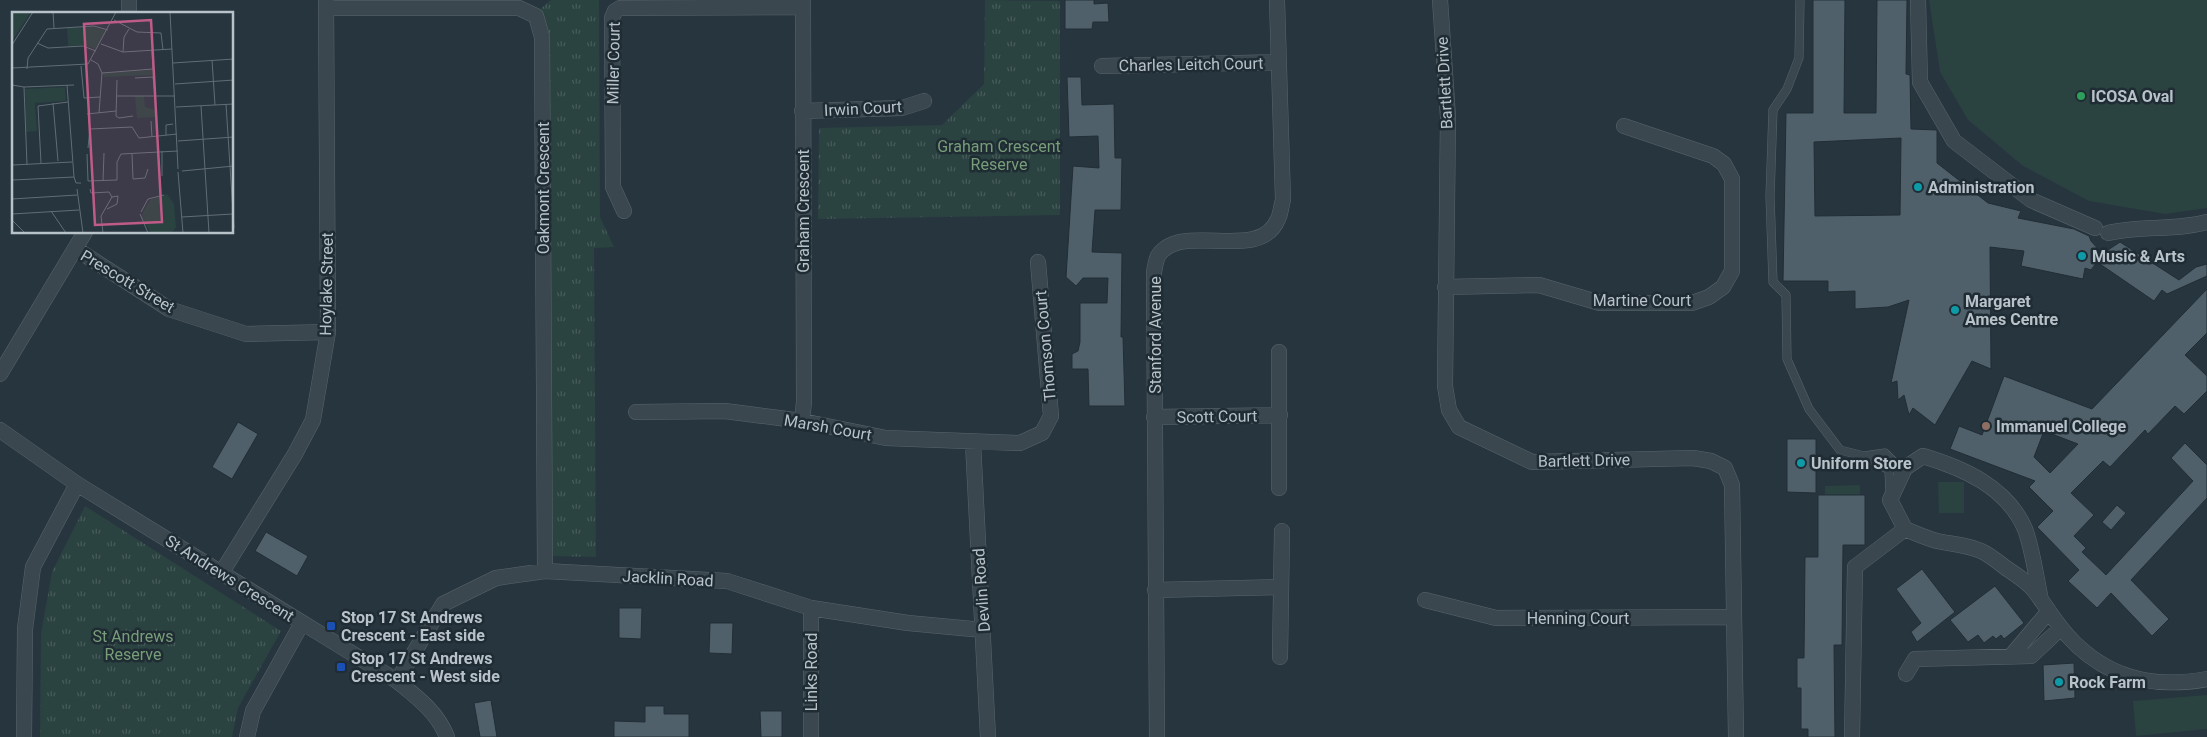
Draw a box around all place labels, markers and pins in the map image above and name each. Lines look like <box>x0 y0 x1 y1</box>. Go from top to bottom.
place label: ICOSA Oval <box>2091 87 2174 106</box>
marker: ICOSA Oval <box>2075 90 2087 102</box>
place label: Administration <box>1928 178 2035 197</box>
marker: Administration <box>1912 181 1924 193</box>
place label: Music & Arts <box>2092 247 2185 266</box>
marker: Music & Arts <box>2076 250 2088 262</box>
place label: Margaret Ames Centre <box>1965 292 2058 329</box>
marker: Margaret Ames Centre <box>1949 304 1961 316</box>
place label: Immanuel College <box>1996 417 2126 436</box>
marker: Immanuel College <box>1980 420 1992 432</box>
place label: Uniform Store <box>1811 454 1912 473</box>
marker: Uniform Store <box>1795 457 1807 469</box>
place label: Stop 17 St Andrews Crescent - East side <box>341 608 485 645</box>
marker: Stop 17 St Andrews Crescent - East side <box>325 620 337 632</box>
place label: Stop 17 St Andrews Crescent - West side <box>351 649 500 686</box>
marker: Stop 17 St Andrews Crescent - West side <box>335 661 347 673</box>
place label: Rock Farm <box>2069 673 2146 692</box>
marker: Rock Farm <box>2053 676 2065 688</box>

